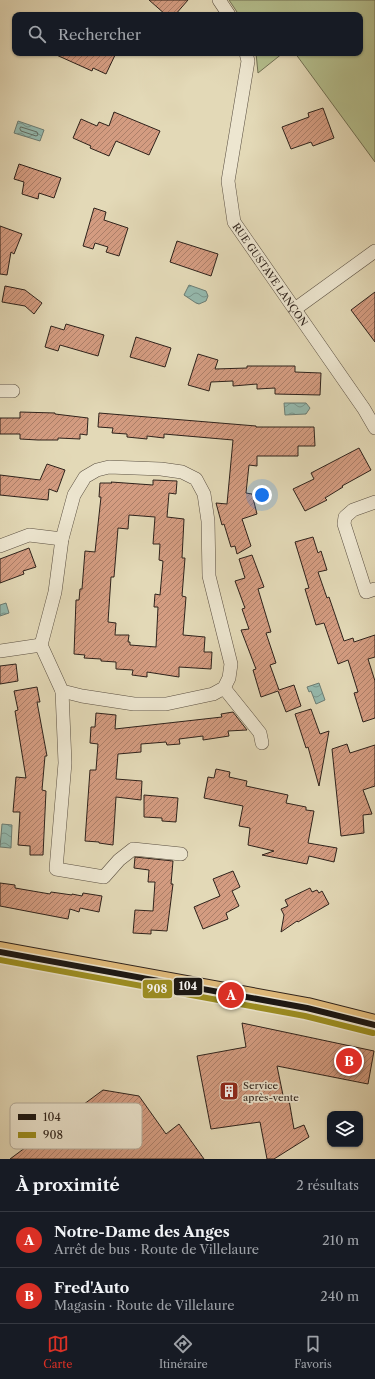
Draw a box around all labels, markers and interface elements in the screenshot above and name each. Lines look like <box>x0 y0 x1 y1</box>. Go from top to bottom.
search box <box>12 12 363 56</box>
icon: search <box>26 23 48 45</box>
text: Rechercher <box>58 25 141 44</box>
street label: RUE GUSTAVE LANÇON <box>230 220 311 328</box>
your location <box>252 485 272 505</box>
line badge: 104 <box>173 977 203 996</box>
line badge: 908 <box>142 979 173 999</box>
text: 104 <box>179 979 198 993</box>
pin: A <box>218 980 244 1010</box>
text: 908 <box>147 982 167 996</box>
pin: B <box>336 1046 362 1076</box>
place label: Service après-vente <box>243 1079 299 1104</box>
building icon: Service après-vente <box>218 1080 240 1102</box>
legend <box>10 1103 142 1149</box>
text: 104 <box>43 1110 61 1124</box>
map controls <box>327 1111 363 1147</box>
button: layers <box>327 1111 363 1147</box>
text: 908 <box>43 1128 63 1142</box>
text: À proximité <box>16 1175 120 1195</box>
text: 2 résultats <box>296 1177 359 1193</box>
text: Notre-Dame des Anges <box>54 1222 230 1241</box>
text: A <box>24 1232 34 1248</box>
text: 210 m <box>322 1232 359 1248</box>
text: Arrêt de bus · Route de Villelaure <box>54 1241 259 1257</box>
text: Fred'Auto <box>54 1278 129 1297</box>
text: B <box>24 1288 34 1304</box>
text: 240 m <box>320 1288 359 1304</box>
text: Magasin · Route de Villelaure <box>54 1297 234 1313</box>
tab: Carte <box>43 1333 72 1371</box>
tab: Itinéraire <box>159 1333 208 1371</box>
tab: Favoris <box>294 1333 332 1371</box>

